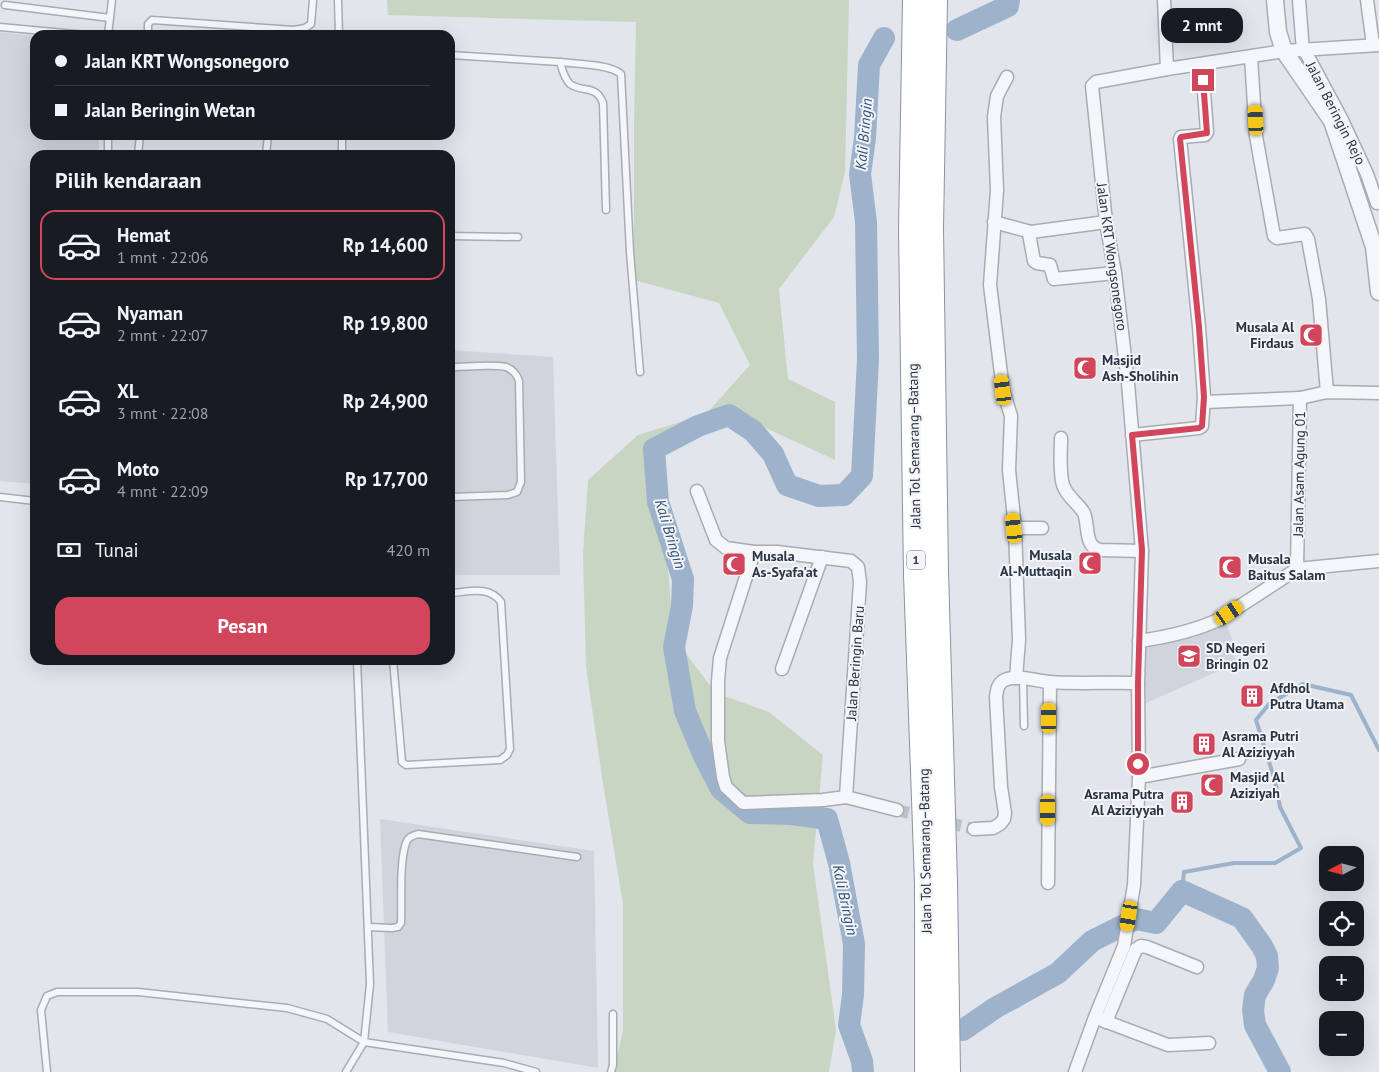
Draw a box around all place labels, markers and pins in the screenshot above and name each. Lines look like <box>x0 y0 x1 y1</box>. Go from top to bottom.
place label: Musala Al Firdaus <box>1236 318 1295 352</box>
mosque icon: Musala Al Firdaus <box>1298 322 1324 348</box>
place label: Masjid Ash-Sholihin <box>1102 351 1179 385</box>
mosque icon: Masjid Ash-Sholihin <box>1072 355 1098 381</box>
place label: Musala Al-Muttaqin <box>1000 546 1072 580</box>
place label: Musala As-Syafa'at <box>752 547 818 581</box>
mosque icon: Musala Al-Muttaqin <box>1077 550 1103 576</box>
place label: Musala Baitus Salam <box>1248 550 1326 584</box>
mosque icon: Musala As-Syafa'at <box>721 551 747 577</box>
mosque icon: Musala Baitus Salam <box>1217 554 1243 580</box>
place label: SD Negeri Bringin 02 <box>1206 639 1269 673</box>
school or university icon: SD Negeri Bringin 02 <box>1176 643 1202 669</box>
place label: Afdhol Putra Utama <box>1270 679 1344 713</box>
building icon: Afdhol Putra Utama <box>1239 683 1265 709</box>
place label: Asrama Putri Al Aziziyyah <box>1222 727 1299 761</box>
building icon: Asrama Putri Al Aziziyyah <box>1191 731 1217 757</box>
place label: Masjid Al Aziziyah <box>1230 768 1286 802</box>
mosque icon: Masjid Al Aziziyah <box>1199 772 1225 798</box>
place label: Asrama Putra Al Aziziyyah <box>1084 785 1164 819</box>
building icon: Asrama Putra Al Aziziyyah <box>1169 789 1195 815</box>

